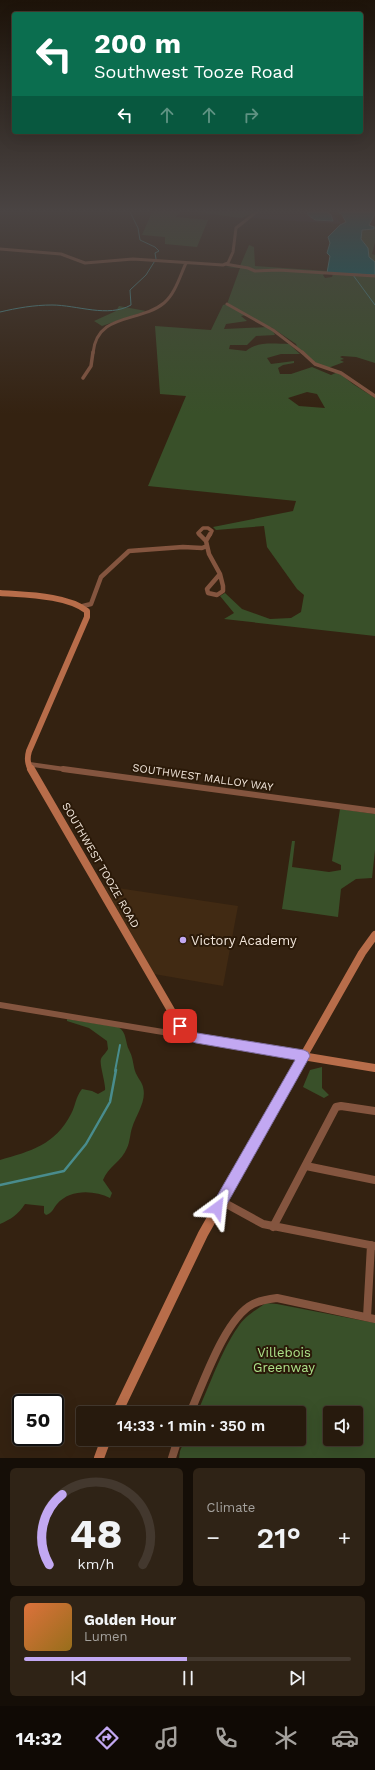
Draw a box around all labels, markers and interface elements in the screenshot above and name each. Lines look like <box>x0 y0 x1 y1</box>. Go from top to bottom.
text: 200 m <box>94 27 181 60</box>
icon: left <box>28 28 80 80</box>
text: Southwest Tooze Road <box>94 61 294 82</box>
icon: left <box>114 104 136 126</box>
icon: ahead <box>156 104 178 126</box>
icon: ahead <box>198 104 220 126</box>
icon: right <box>240 104 262 126</box>
street label: SOUTHWEST MALLOY WAY <box>132 761 275 794</box>
street label: SOUTHWEST TOOZE ROAD <box>59 800 142 930</box>
place label: Victory Academy <box>191 933 297 948</box>
marker: Victory Academy <box>178 935 188 945</box>
pin <box>163 1009 197 1043</box>
icon: arrive <box>169 1015 191 1037</box>
position arrow <box>196 1187 238 1229</box>
park label: Villebois Greenway <box>253 1345 315 1375</box>
speed limit sign: 50 <box>12 1394 64 1446</box>
map controls <box>323 1406 363 1446</box>
button: sound <box>323 1406 363 1446</box>
text: 14:33 · 1 min · 350 m <box>117 1417 265 1435</box>
text: Climate <box>207 1500 255 1515</box>
text: 48 <box>70 1509 123 1558</box>
text: 21° <box>256 1520 301 1555</box>
text: − <box>207 1525 220 1550</box>
text: + <box>338 1525 351 1550</box>
text: km/h <box>78 1556 115 1572</box>
text: Golden Hour <box>84 1611 176 1629</box>
text: Lumen <box>84 1629 128 1644</box>
icon: previous <box>68 1667 90 1689</box>
icon: pause <box>177 1667 199 1689</box>
icon: next <box>286 1667 308 1689</box>
icon: directions <box>93 1724 121 1752</box>
icon: music <box>153 1724 181 1752</box>
icon: phone <box>212 1724 240 1752</box>
icon: climate <box>272 1724 300 1752</box>
icon: car <box>331 1724 359 1752</box>
text: 14:32 <box>16 1728 62 1749</box>

